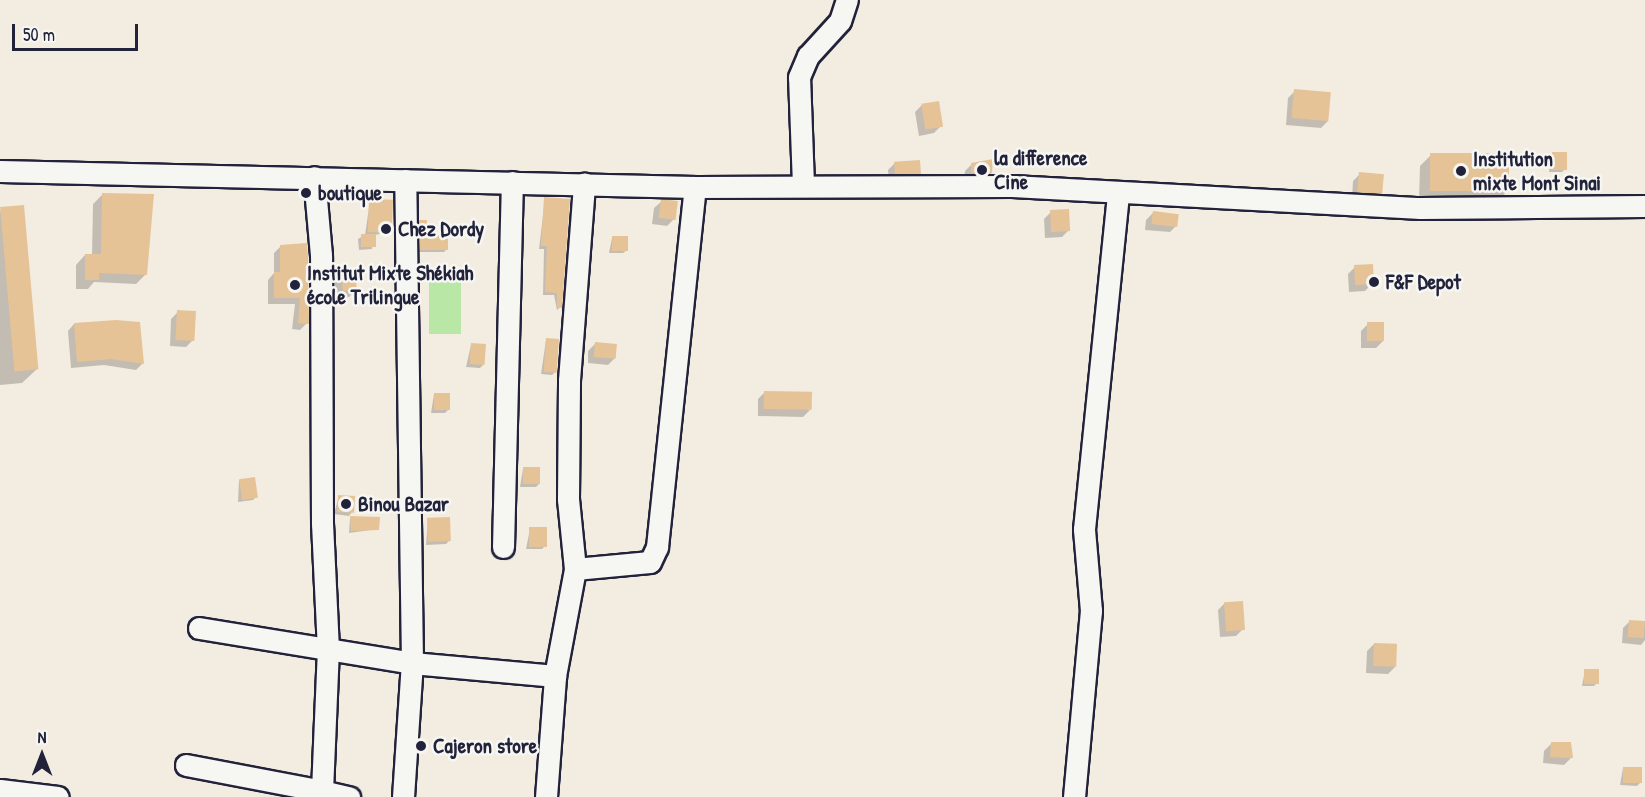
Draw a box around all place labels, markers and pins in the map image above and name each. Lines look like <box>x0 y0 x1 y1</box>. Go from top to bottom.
place label: la difference Cine <box>994 145 1087 195</box>
place label: Institution mixte Mont Sinai <box>1473 146 1601 196</box>
marker: la difference Cine <box>975 163 989 177</box>
marker: Institution mixte Mont Sinai <box>1454 164 1468 178</box>
place label: boutique <box>318 180 382 206</box>
marker: boutique <box>299 186 313 200</box>
place label: Chez Dordy <box>398 216 484 242</box>
marker: Chez Dordy <box>379 222 393 236</box>
place label: Institut Mixte Shékiah école Trilingue <box>307 260 473 310</box>
place label: F&F Depot <box>1386 269 1461 295</box>
marker: F&F Depot <box>1367 275 1381 289</box>
marker: Institut Mixte Shékiah école Trilingue <box>288 278 302 292</box>
place label: Binou Bazar <box>358 491 449 517</box>
marker: Binou Bazar <box>339 497 353 511</box>
place label: Cajeron store <box>433 733 537 759</box>
marker: Cajeron store <box>414 739 428 753</box>

